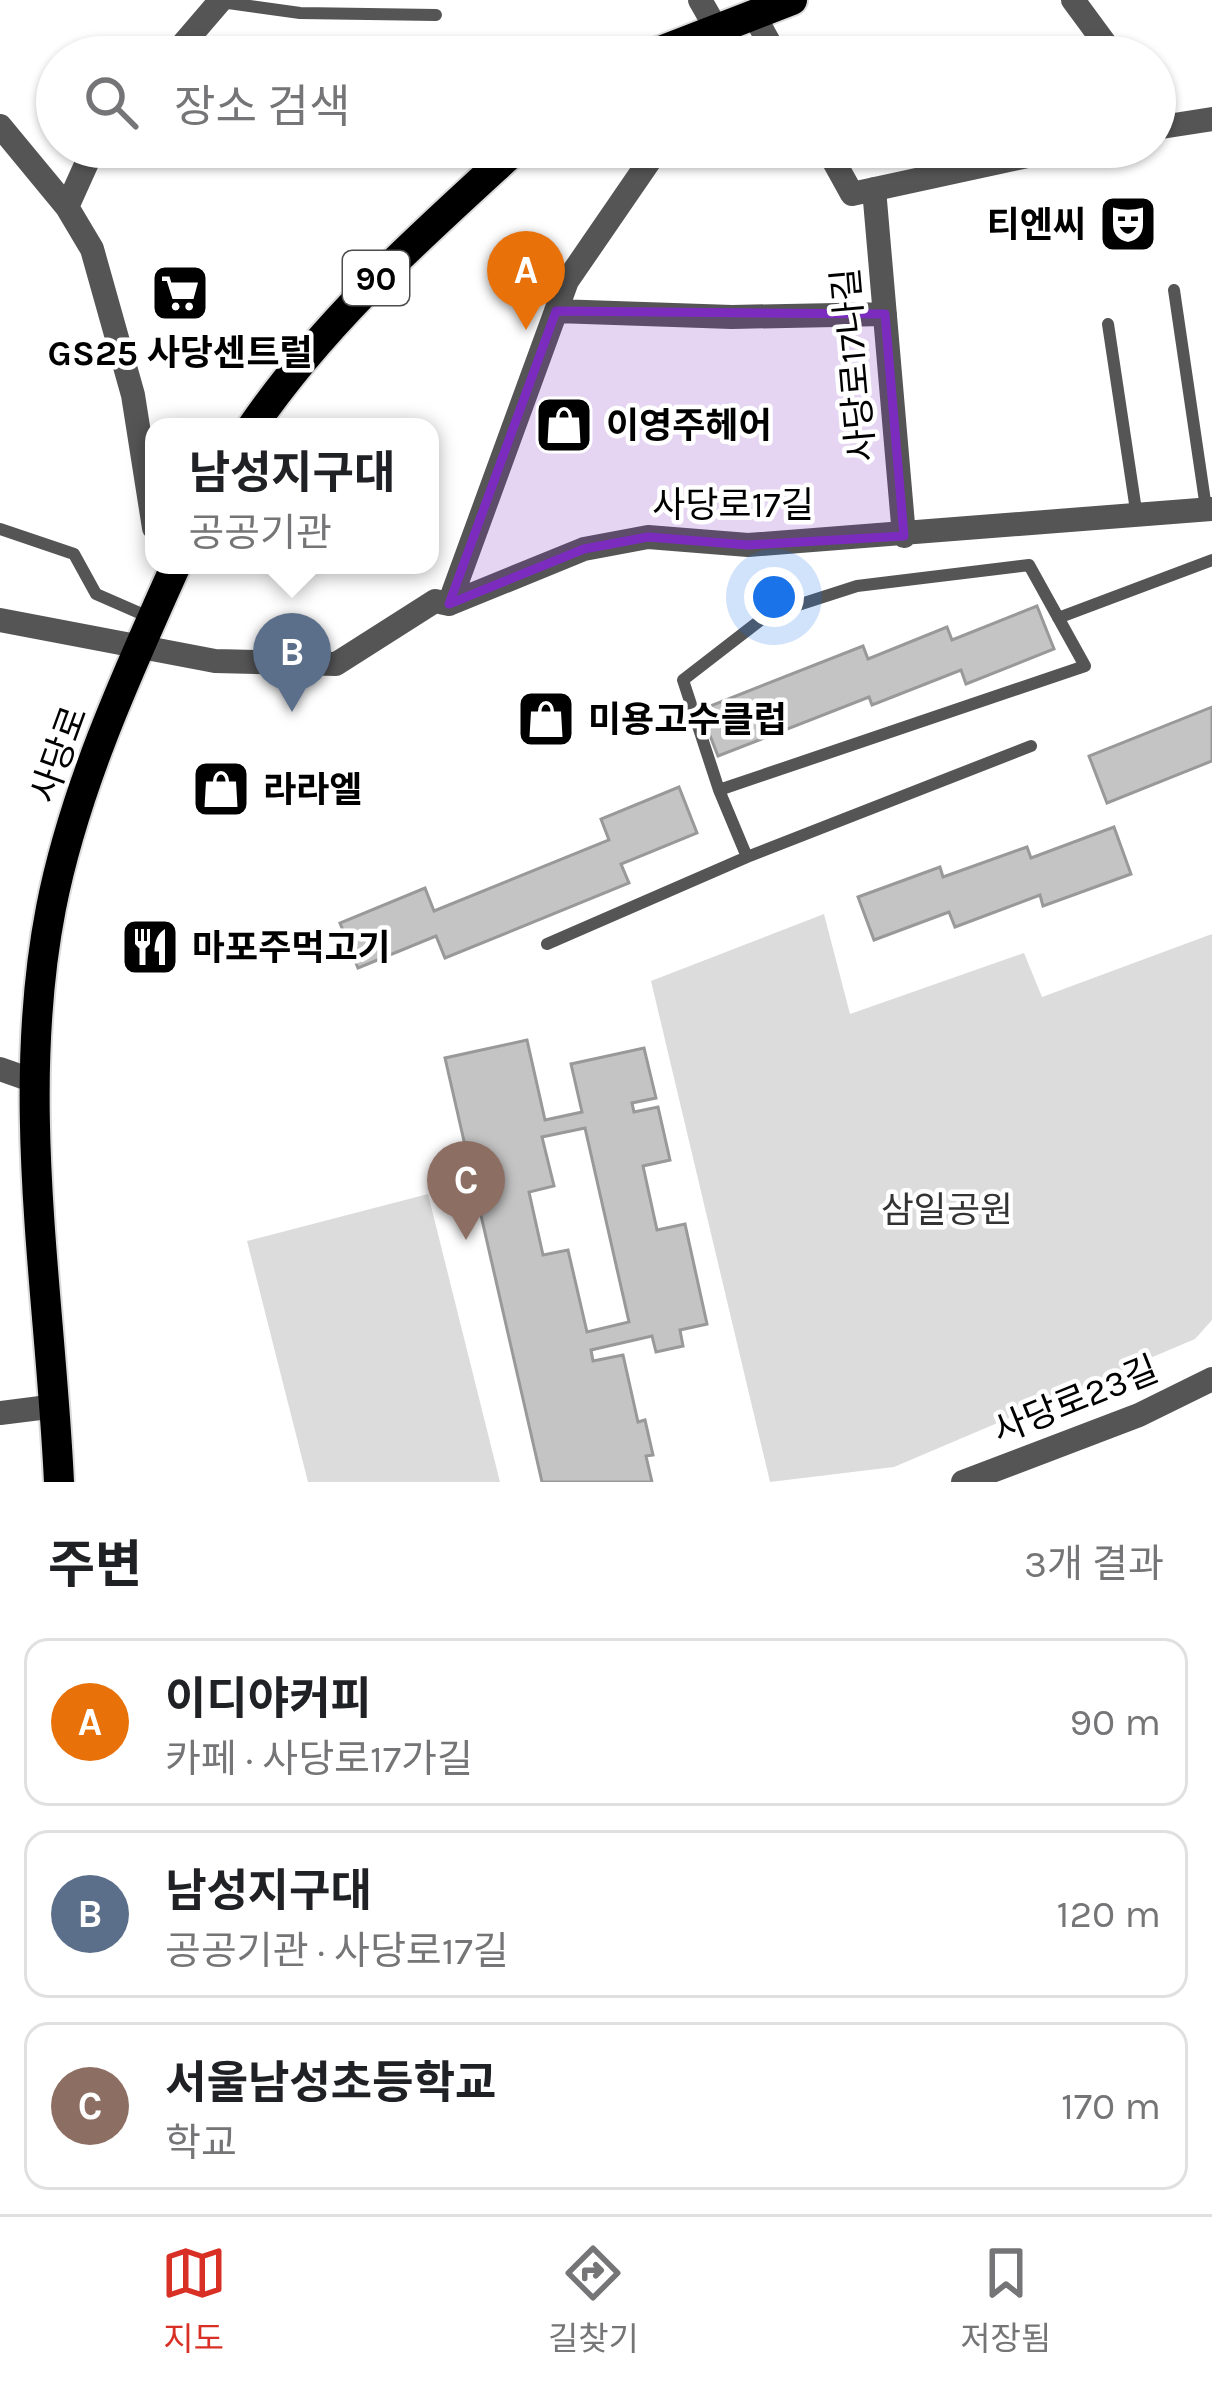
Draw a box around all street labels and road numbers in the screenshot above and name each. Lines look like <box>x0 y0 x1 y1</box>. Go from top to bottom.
road number: 90 <box>343 251 409 305</box>
street label: 사당로17나길 <box>825 266 883 464</box>
street label: 사당로17길 <box>652 484 814 526</box>
street label: 사당로 <box>22 700 96 808</box>
street label: 사당로23길 <box>987 1348 1164 1452</box>

